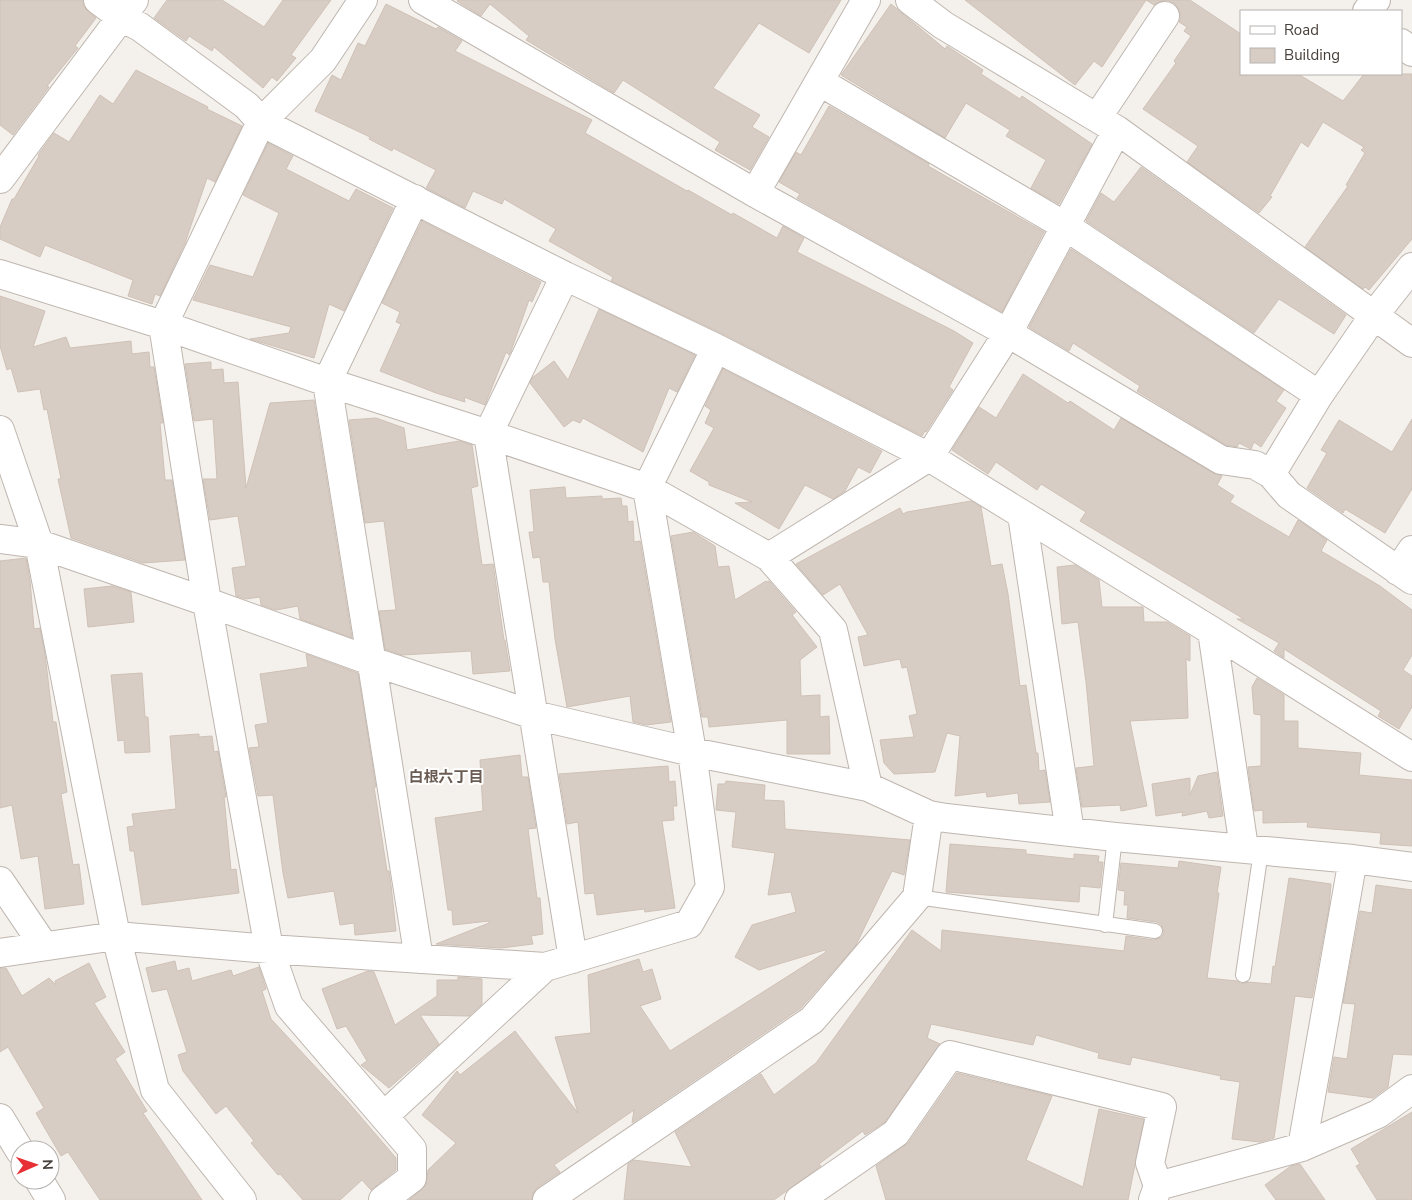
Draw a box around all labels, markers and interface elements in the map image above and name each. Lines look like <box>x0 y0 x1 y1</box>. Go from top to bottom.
legend <box>1240 10 1402 75</box>
text: Road <box>1284 20 1319 40</box>
text: Building <box>1284 45 1340 65</box>
district label: 白根六丁目 <box>408 767 484 787</box>
north arrow <box>10 1140 60 1190</box>
text: N <box>38 1159 57 1170</box>

